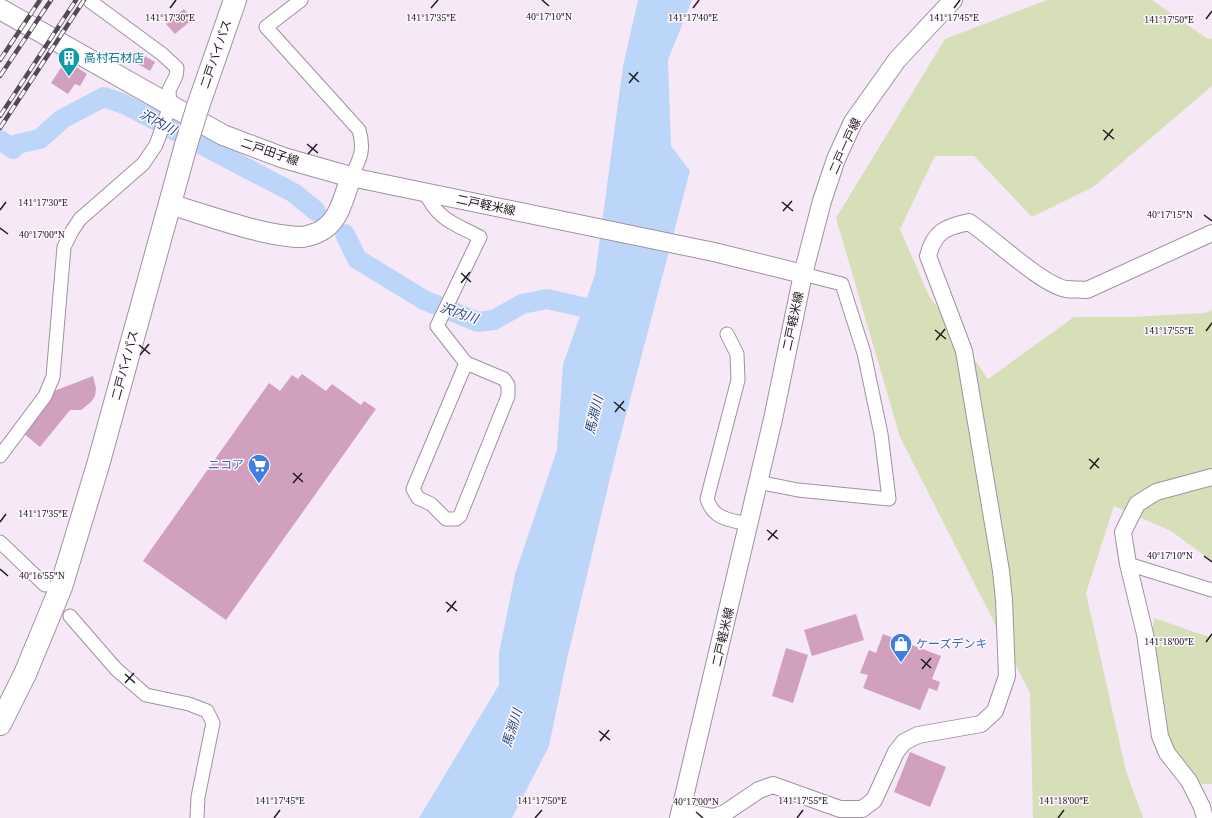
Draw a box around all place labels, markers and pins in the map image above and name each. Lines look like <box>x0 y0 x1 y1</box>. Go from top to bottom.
building icon: 高村石材店 <box>56 45 82 78</box>
place label: 高村石材店 <box>84 50 144 66</box>
supermarket icon: ニコア <box>246 452 272 485</box>
place label: ニコア <box>208 457 244 473</box>
shop icon: ケーズデンキ <box>888 631 914 664</box>
place label: ケーズデンキ <box>916 636 987 652</box>

